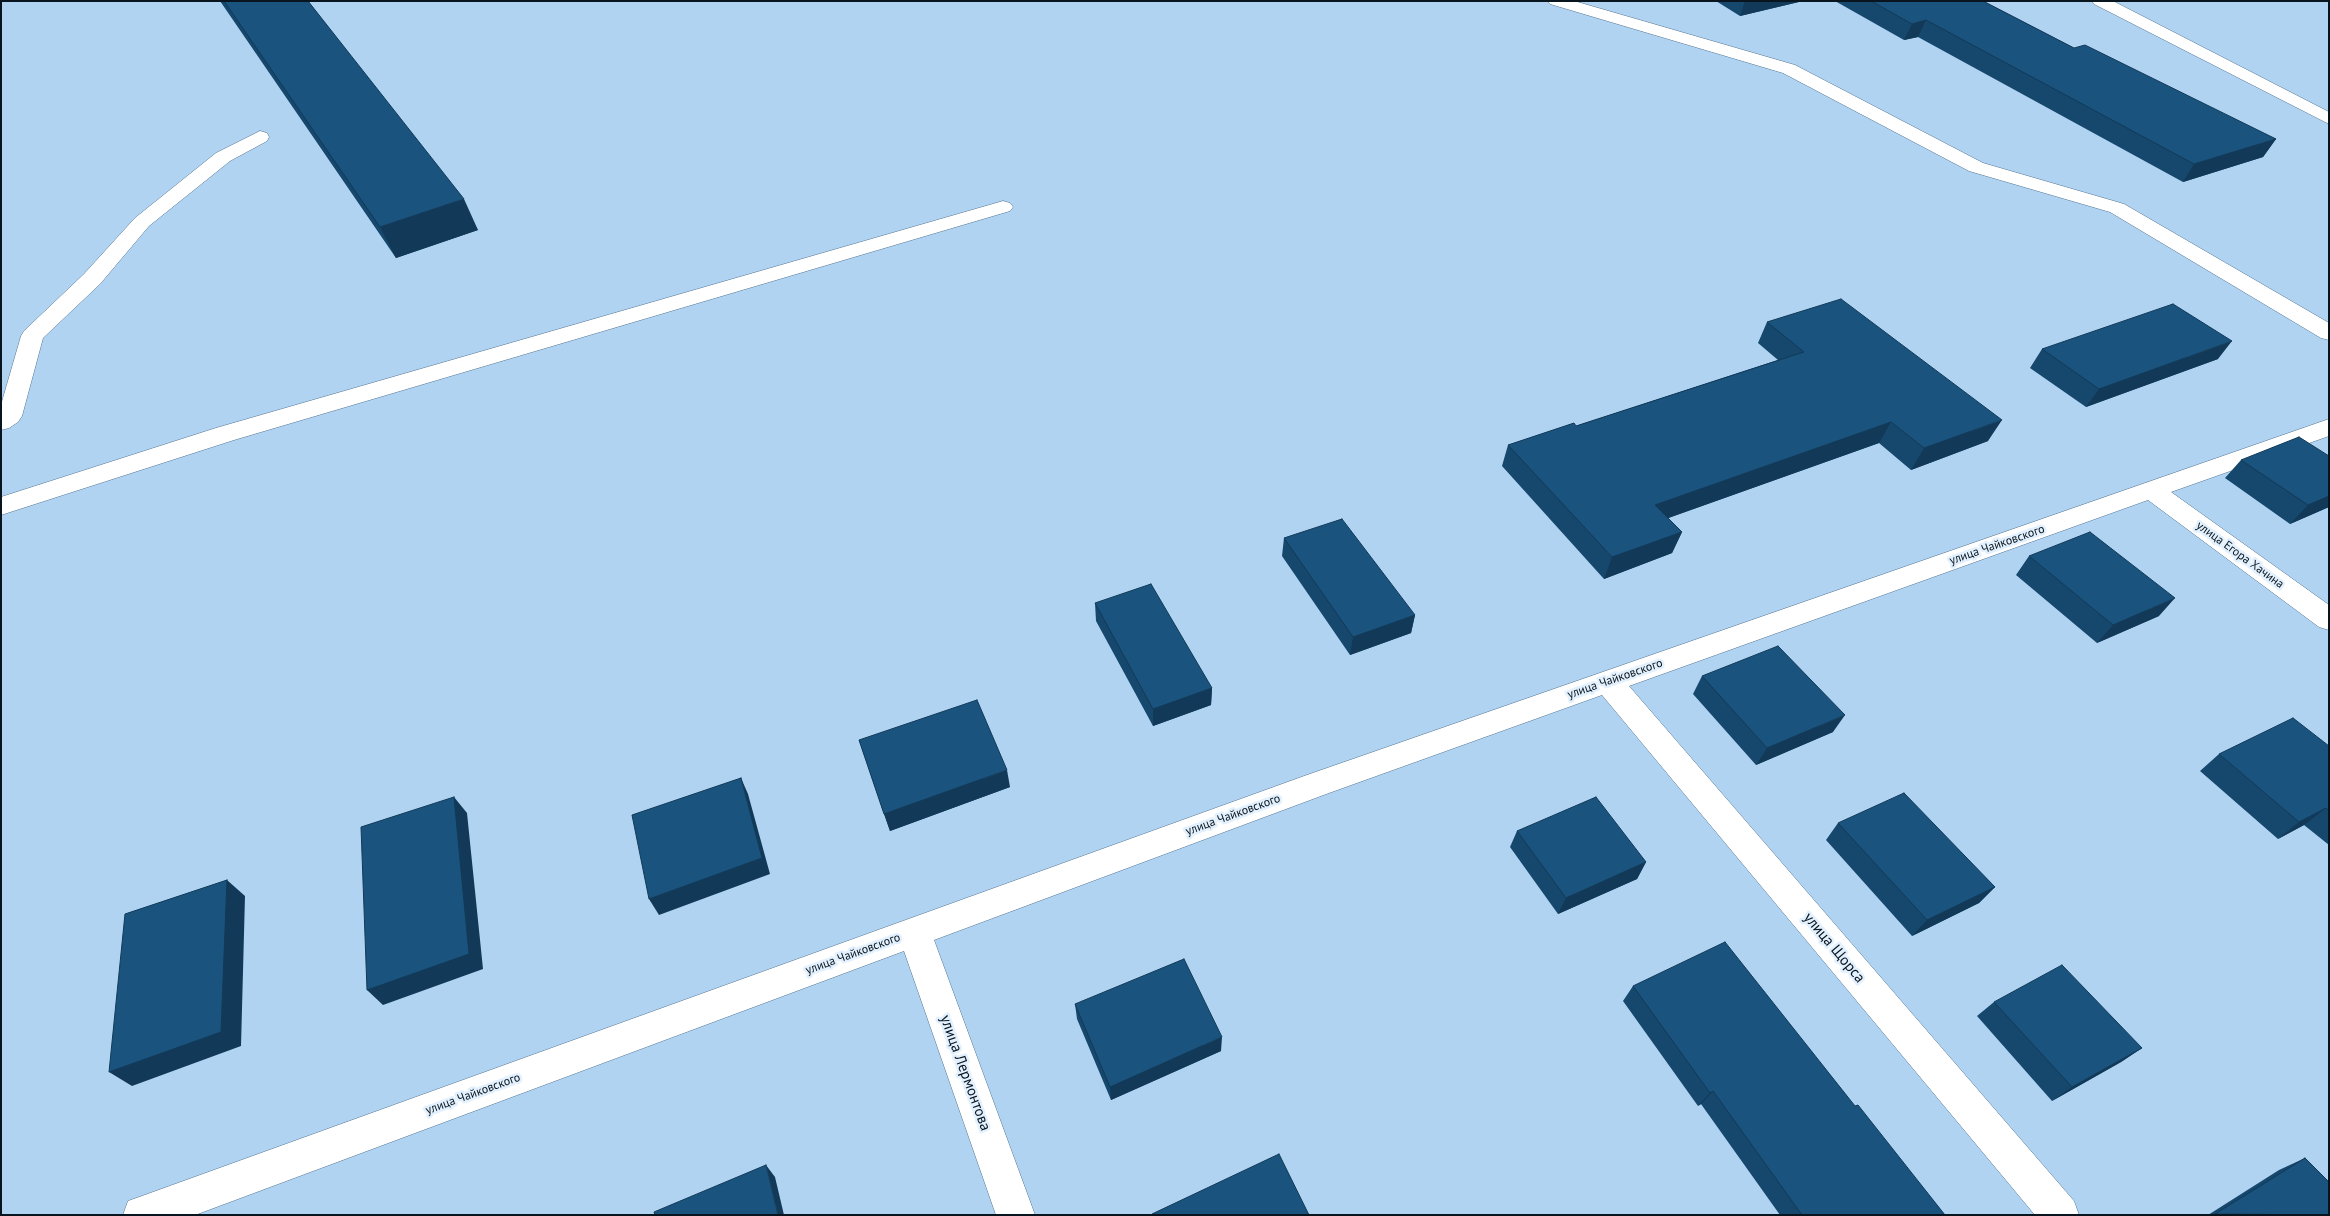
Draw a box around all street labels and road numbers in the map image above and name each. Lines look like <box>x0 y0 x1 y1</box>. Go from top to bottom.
street label: улица Егора Хачина <box>2193 518 2287 592</box>
street label: улица Чайковского <box>1948 522 2046 568</box>
street label: улица Чайковского <box>1566 656 1664 702</box>
street label: улица Чайковского <box>1184 791 1282 839</box>
street label: улица Щорса <box>1799 909 1869 987</box>
street label: улица Чайковского <box>804 930 902 978</box>
street label: улица Лермонтова <box>936 1013 994 1133</box>
street label: улица Чайковского <box>424 1070 522 1118</box>

